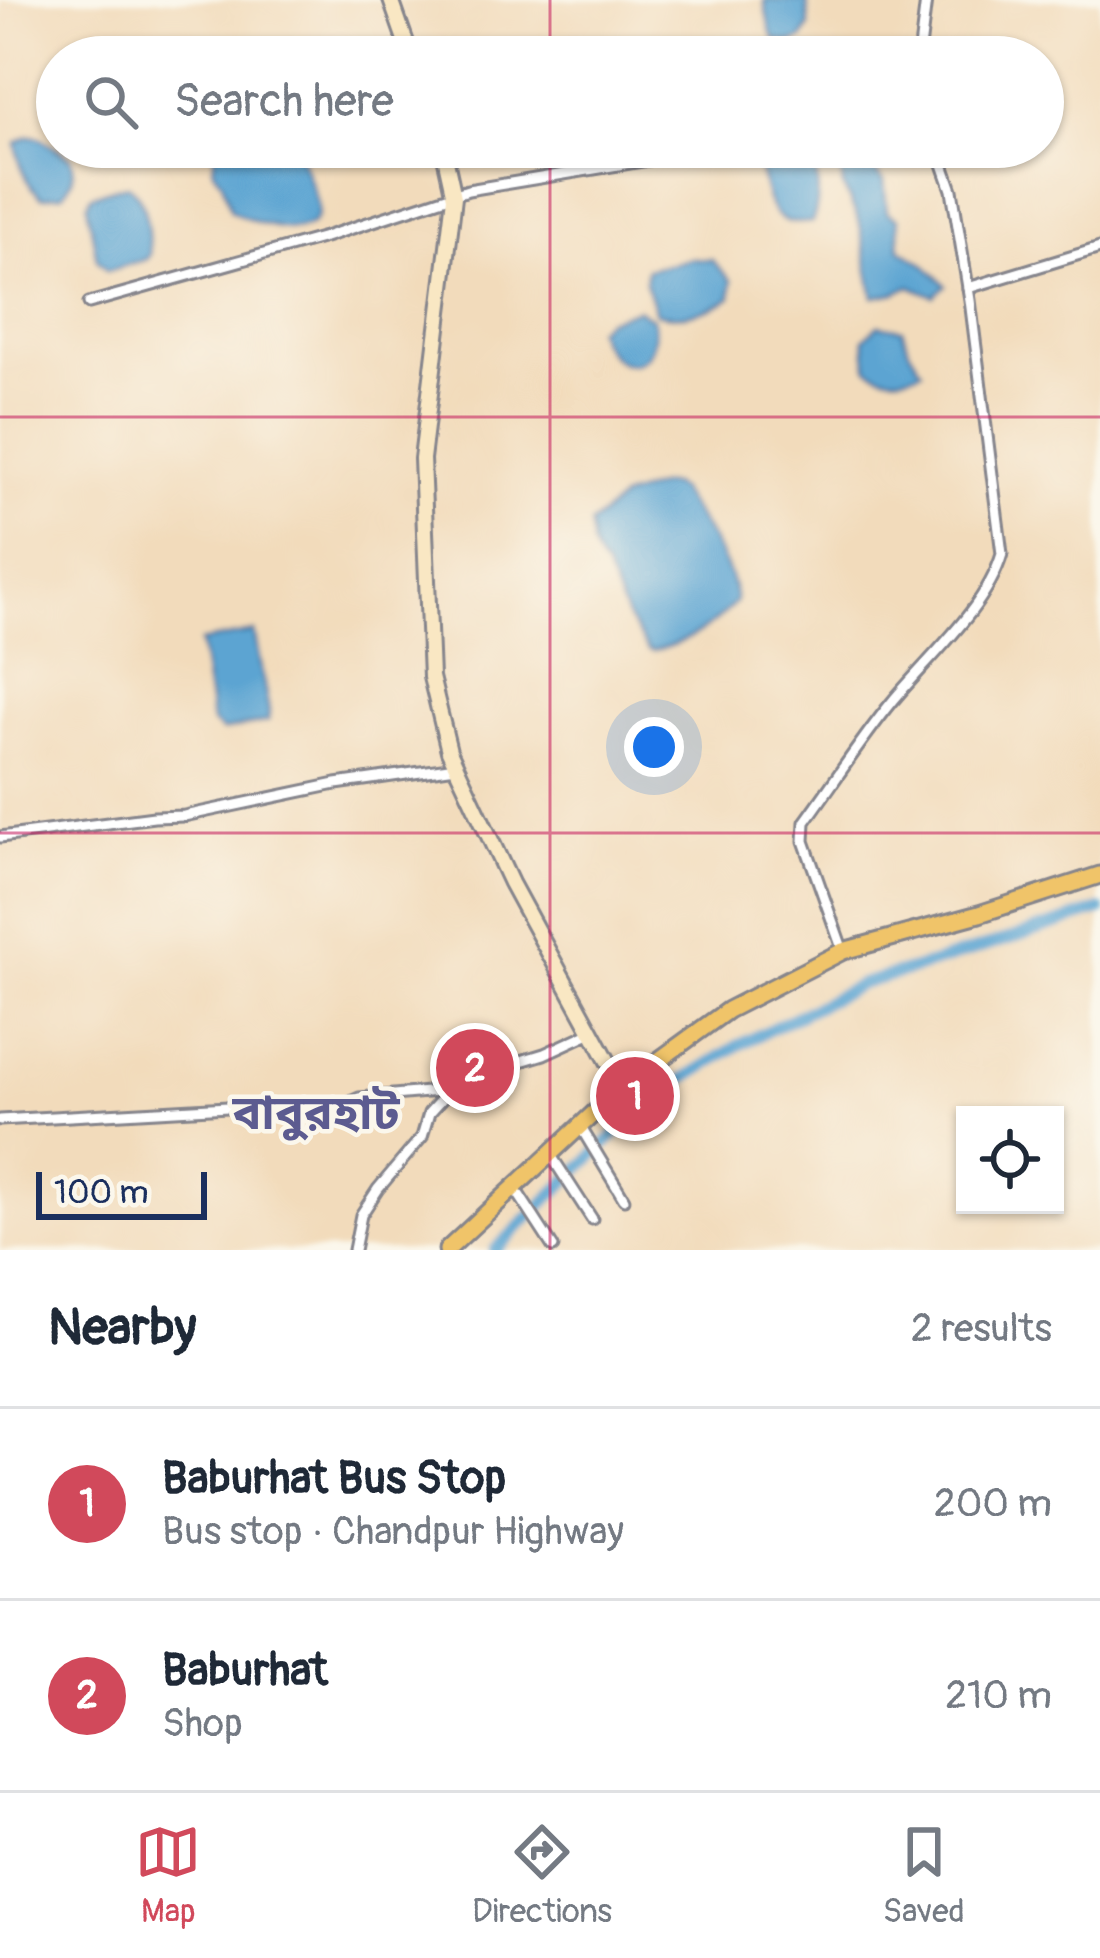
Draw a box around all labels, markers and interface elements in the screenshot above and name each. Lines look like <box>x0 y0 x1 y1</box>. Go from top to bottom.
search box <box>36 36 1064 168</box>
icon: search <box>78 69 144 135</box>
text: Search here <box>174 74 394 130</box>
your location <box>624 717 684 777</box>
pin: 2 <box>436 1023 514 1113</box>
pin: 1 <box>596 1051 674 1141</box>
district label: বাবুরহাট <box>231 1084 401 1144</box>
map controls <box>956 1106 1064 1214</box>
button: locate <box>956 1106 1064 1214</box>
scale bar <box>36 1166 207 1219</box>
text: 100 m <box>54 1172 148 1213</box>
text: Nearby <box>48 1296 196 1360</box>
text: 2 results <box>911 1304 1052 1353</box>
text: Baburhat Bus Stop <box>162 1451 506 1507</box>
text: 1 <box>79 1479 95 1528</box>
text: 200 m <box>934 1479 1052 1528</box>
text: Bus stop · Chandpur Highway <box>162 1507 624 1556</box>
text: Baburhat <box>162 1643 328 1699</box>
text: 2 <box>76 1671 98 1720</box>
text: 210 m <box>945 1671 1052 1720</box>
text: Shop <box>162 1699 243 1748</box>
tab: Map <box>135 1819 201 1932</box>
tab: Directions <box>472 1819 612 1932</box>
tab: Saved <box>883 1819 965 1932</box>

